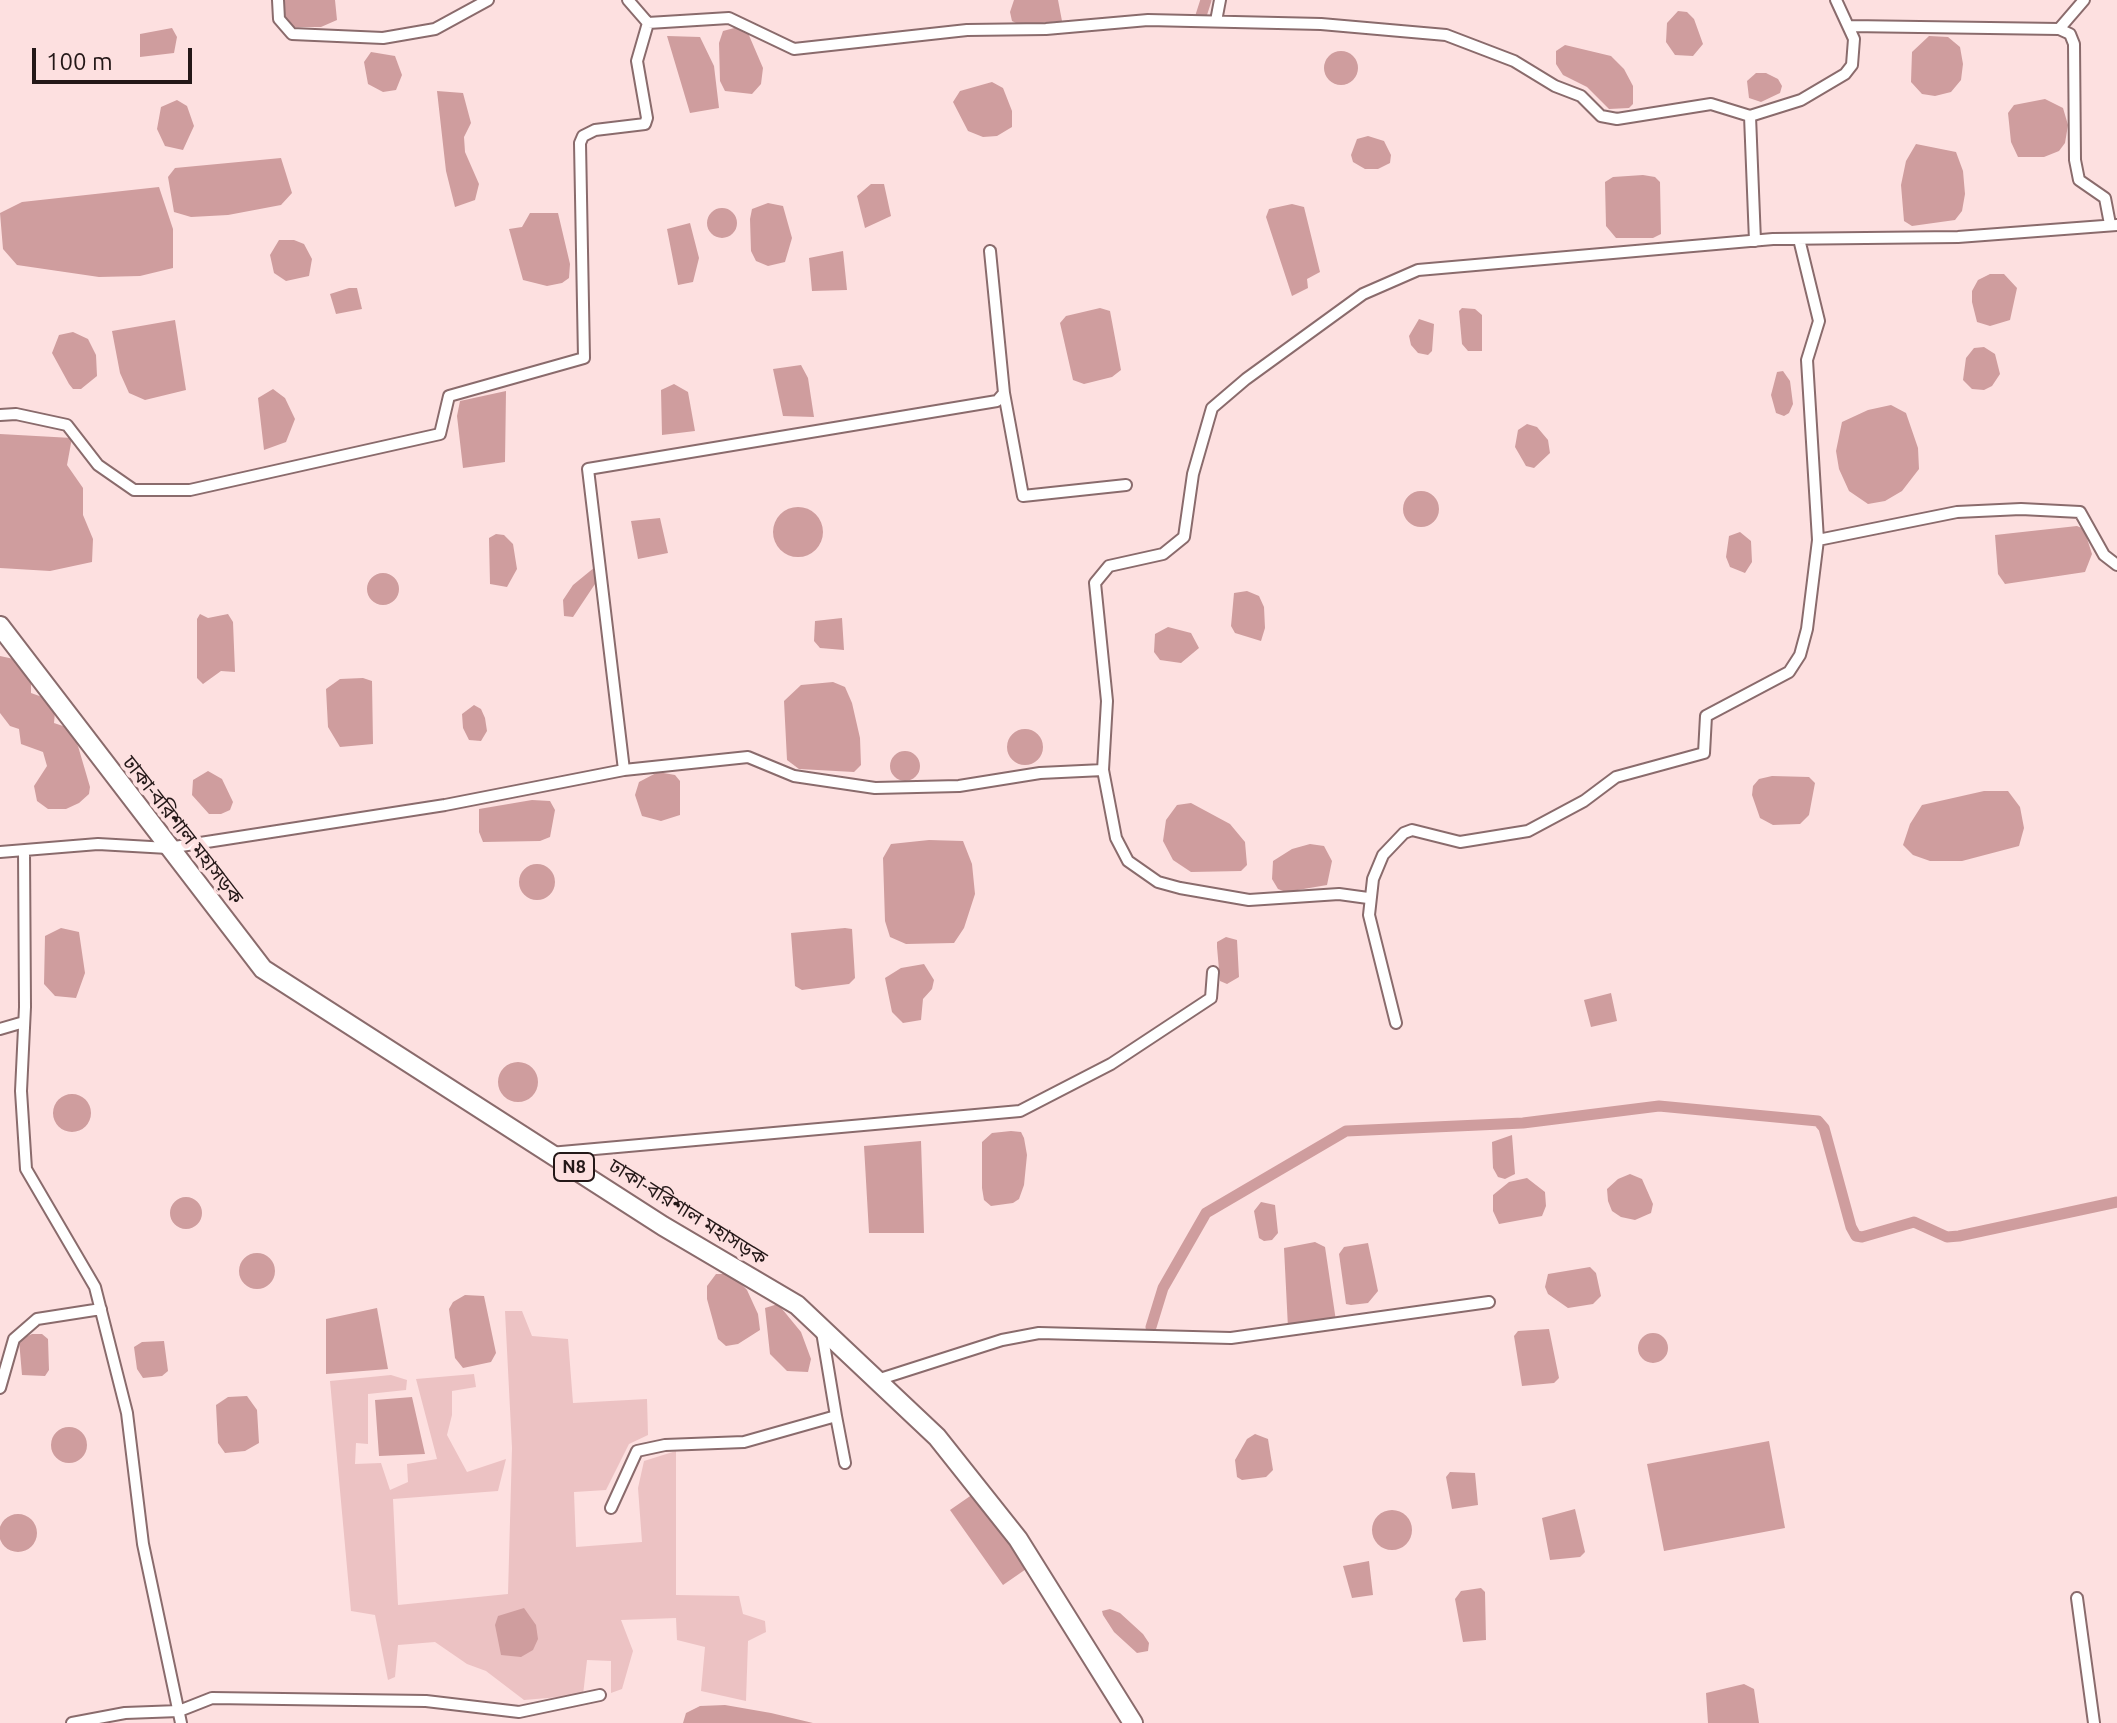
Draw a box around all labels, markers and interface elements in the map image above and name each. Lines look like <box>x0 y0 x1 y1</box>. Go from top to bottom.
scale bar <box>36 32 196 82</box>
text: 100 m <box>46 48 113 75</box>
street label: ঢাকা-বরিশাল মহাসড়ক <box>118 751 248 909</box>
road number: N8 <box>554 1153 594 1181</box>
street label: ঢাকা-বরিশাল মহাসড়ক <box>605 1154 771 1270</box>

